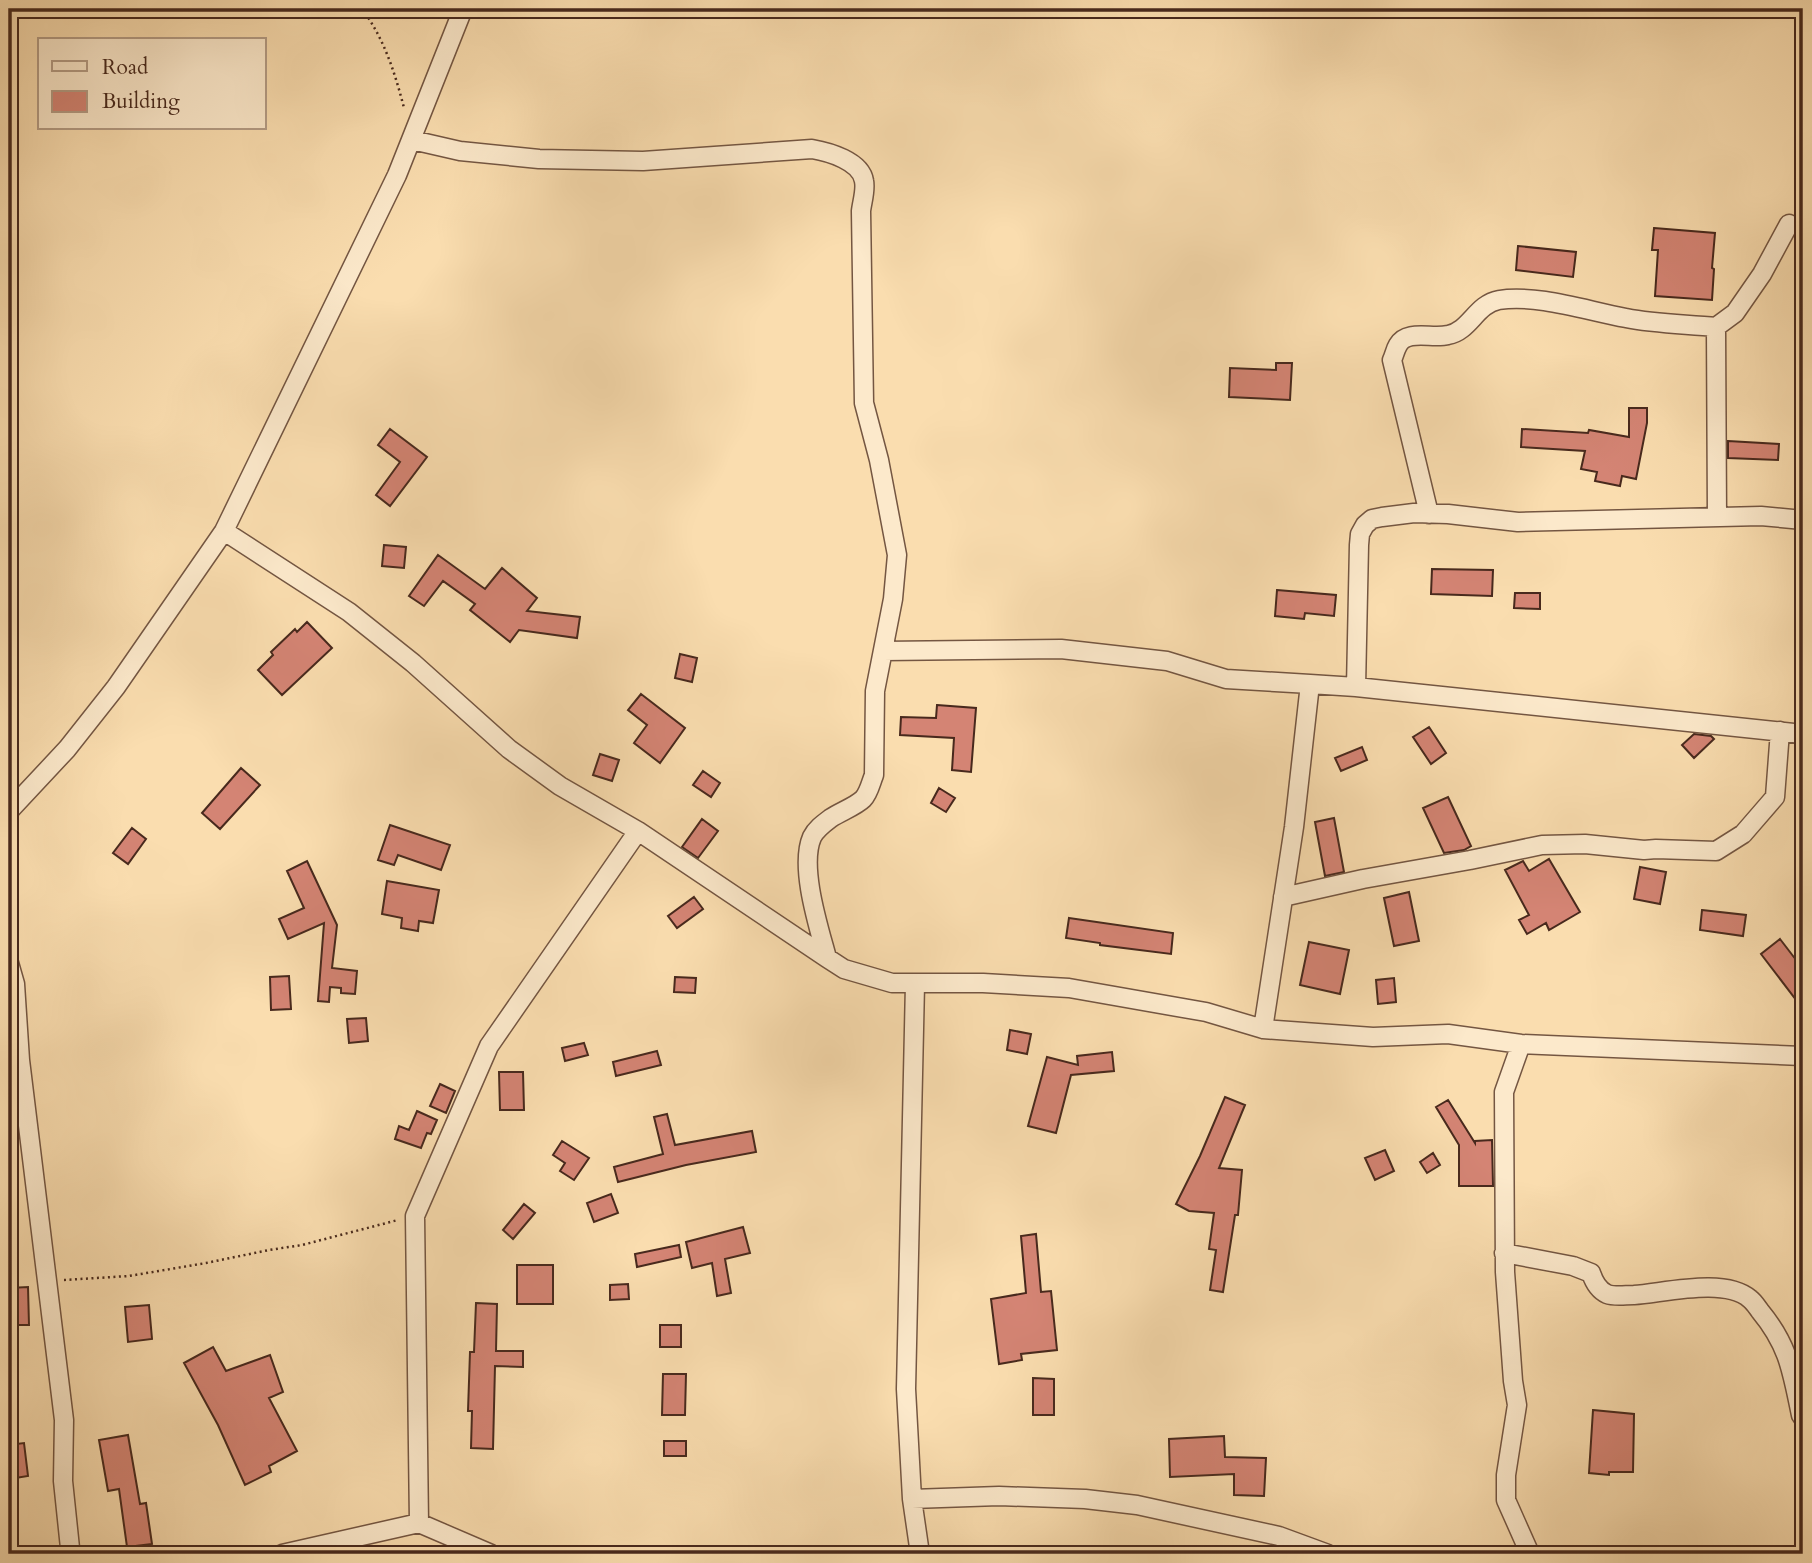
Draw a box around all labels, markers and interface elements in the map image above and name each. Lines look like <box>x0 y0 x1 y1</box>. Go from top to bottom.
legend <box>38 38 266 130</box>
text: Road <box>102 53 148 82</box>
text: Building <box>102 87 180 116</box>

